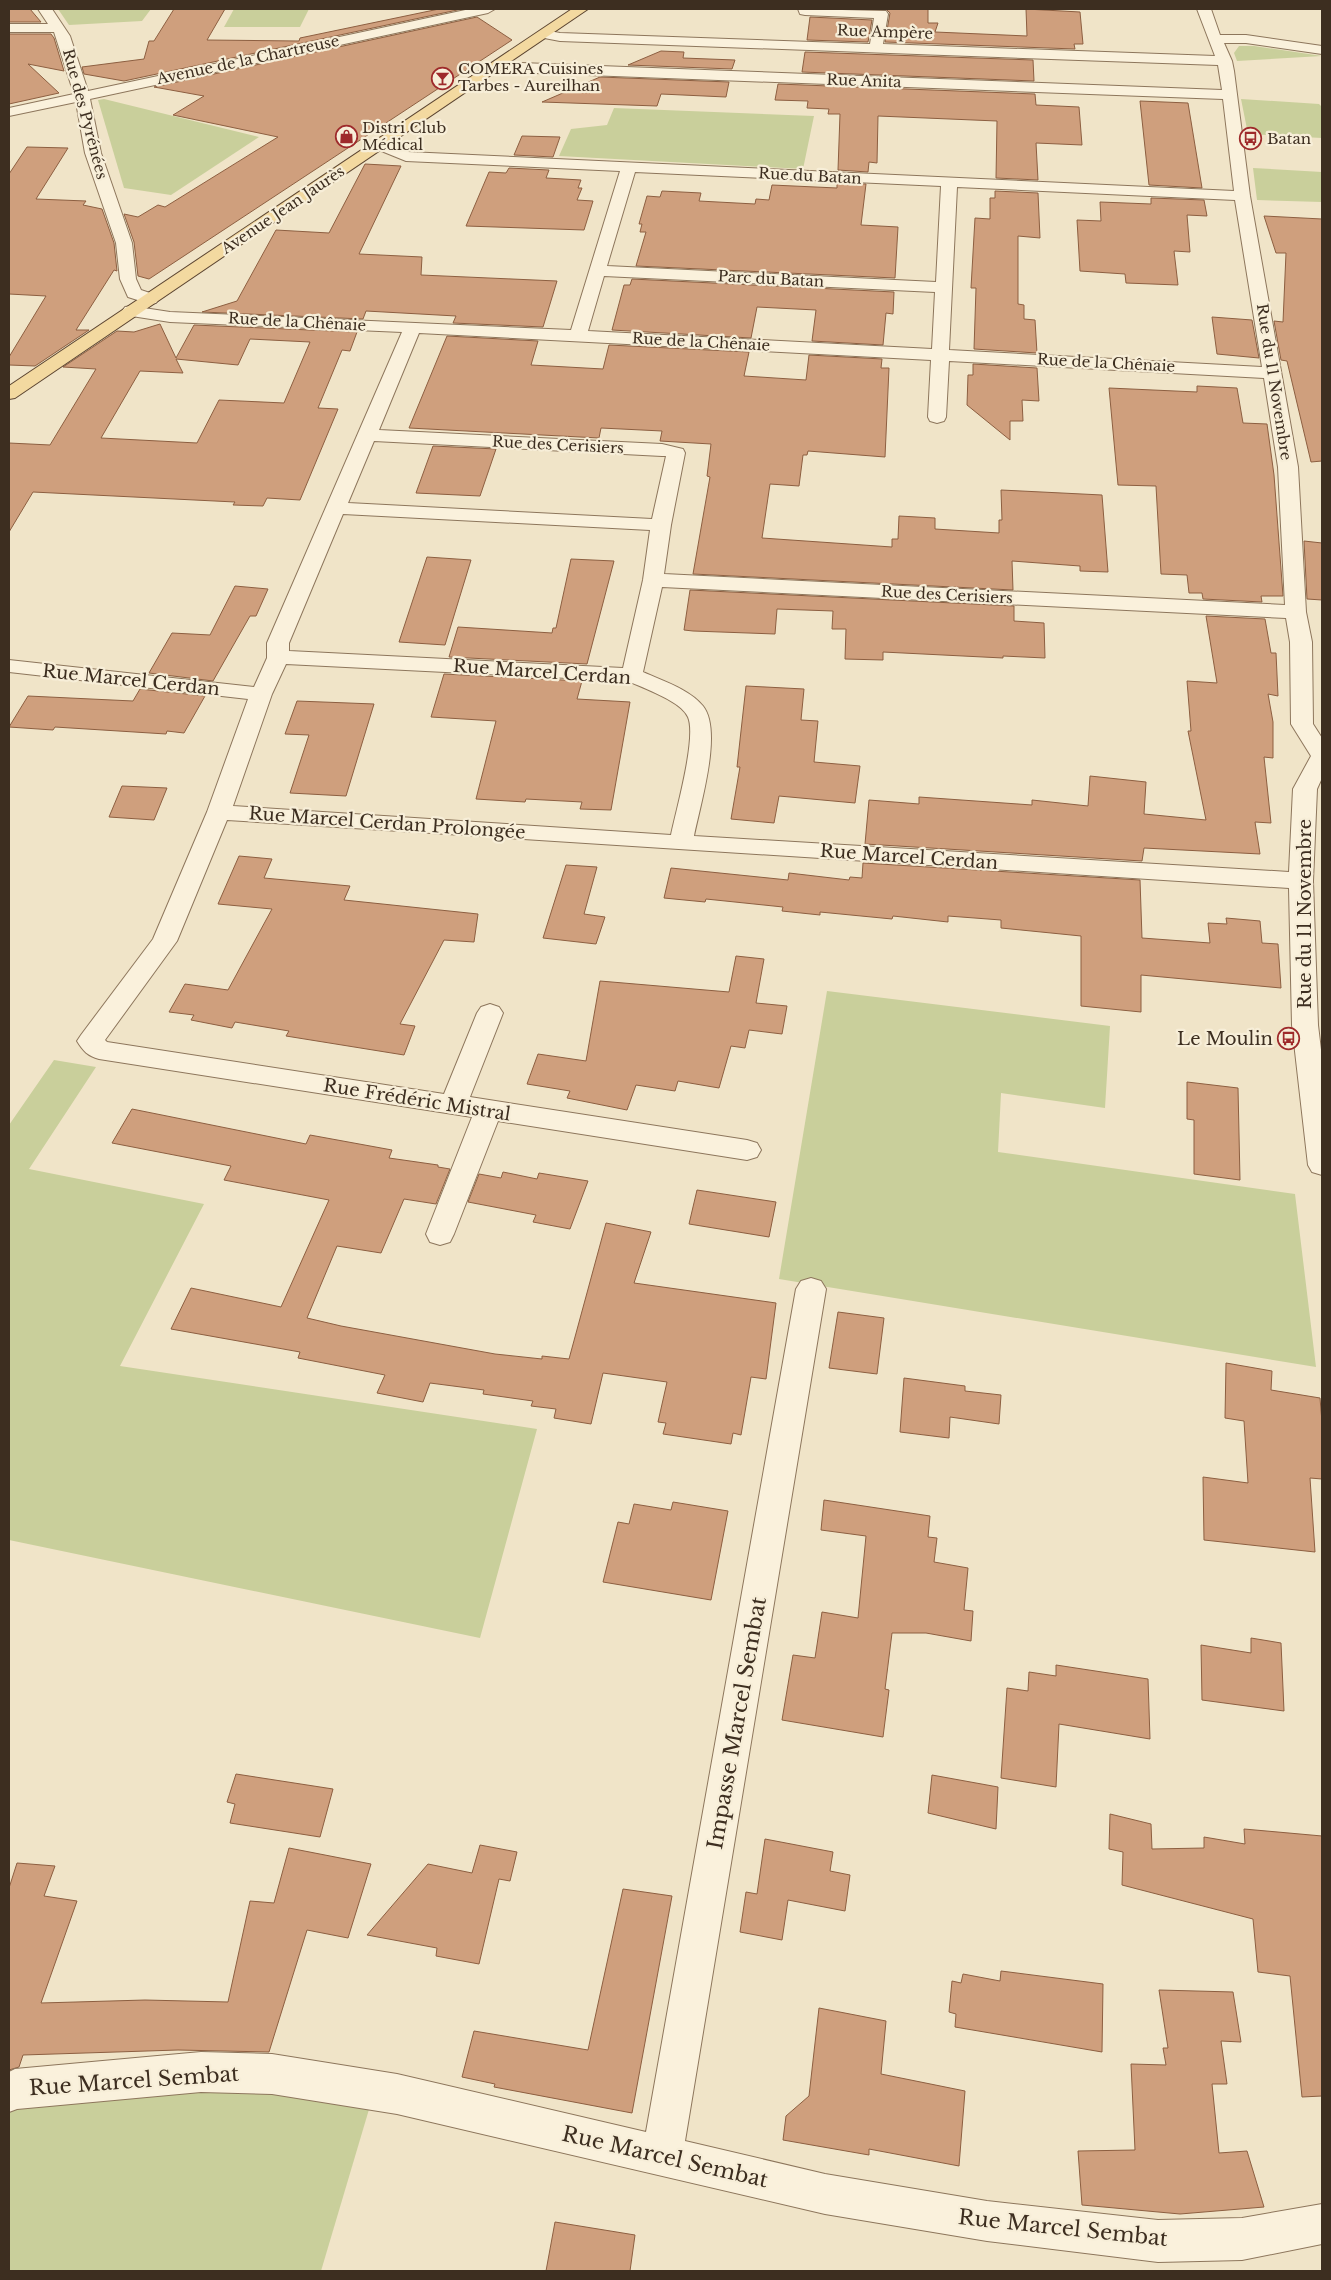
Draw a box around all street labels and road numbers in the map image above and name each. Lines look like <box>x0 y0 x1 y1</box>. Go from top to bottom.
street label: Rue Ampère <box>837 20 933 43</box>
street label: Avenue de la Chartreuse <box>154 31 341 88</box>
street label: Rue des Pyrénées <box>59 46 112 181</box>
street label: Rue Anita <box>826 70 903 91</box>
street label: Avenue Jean Jaurès <box>217 161 348 258</box>
street label: Rue du Batan <box>758 163 862 188</box>
street label: Parc du Batan <box>717 266 825 291</box>
street label: Rue du 11 Novembre <box>1253 302 1296 462</box>
street label: Rue de la Chênaie <box>227 308 367 335</box>
street label: Rue de la Chênaie <box>631 328 771 355</box>
street label: Rue de la Chênaie <box>1036 349 1176 376</box>
street label: Rue des Cerisiers <box>492 432 625 457</box>
street label: Rue des Cerisiers <box>881 582 1014 607</box>
street label: Rue Marcel Cerdan <box>452 655 632 689</box>
street label: Rue Marcel Cerdan <box>41 660 221 700</box>
street label: Rue Marcel Cerdan Prolongée <box>248 802 526 844</box>
street label: Rue du 11 Novembre <box>1294 819 1316 1009</box>
street label: Rue Marcel Cerdan <box>819 840 999 874</box>
street label: Rue Frédéric Mistral <box>322 1074 512 1126</box>
street label: Impasse Marcel Sembat <box>702 1595 772 1851</box>
street label: Rue Marcel Sembat <box>28 2061 240 2101</box>
street label: Rue Marcel Sembat <box>560 2121 771 2193</box>
street label: Rue Marcel Sembat <box>957 2204 1169 2252</box>

